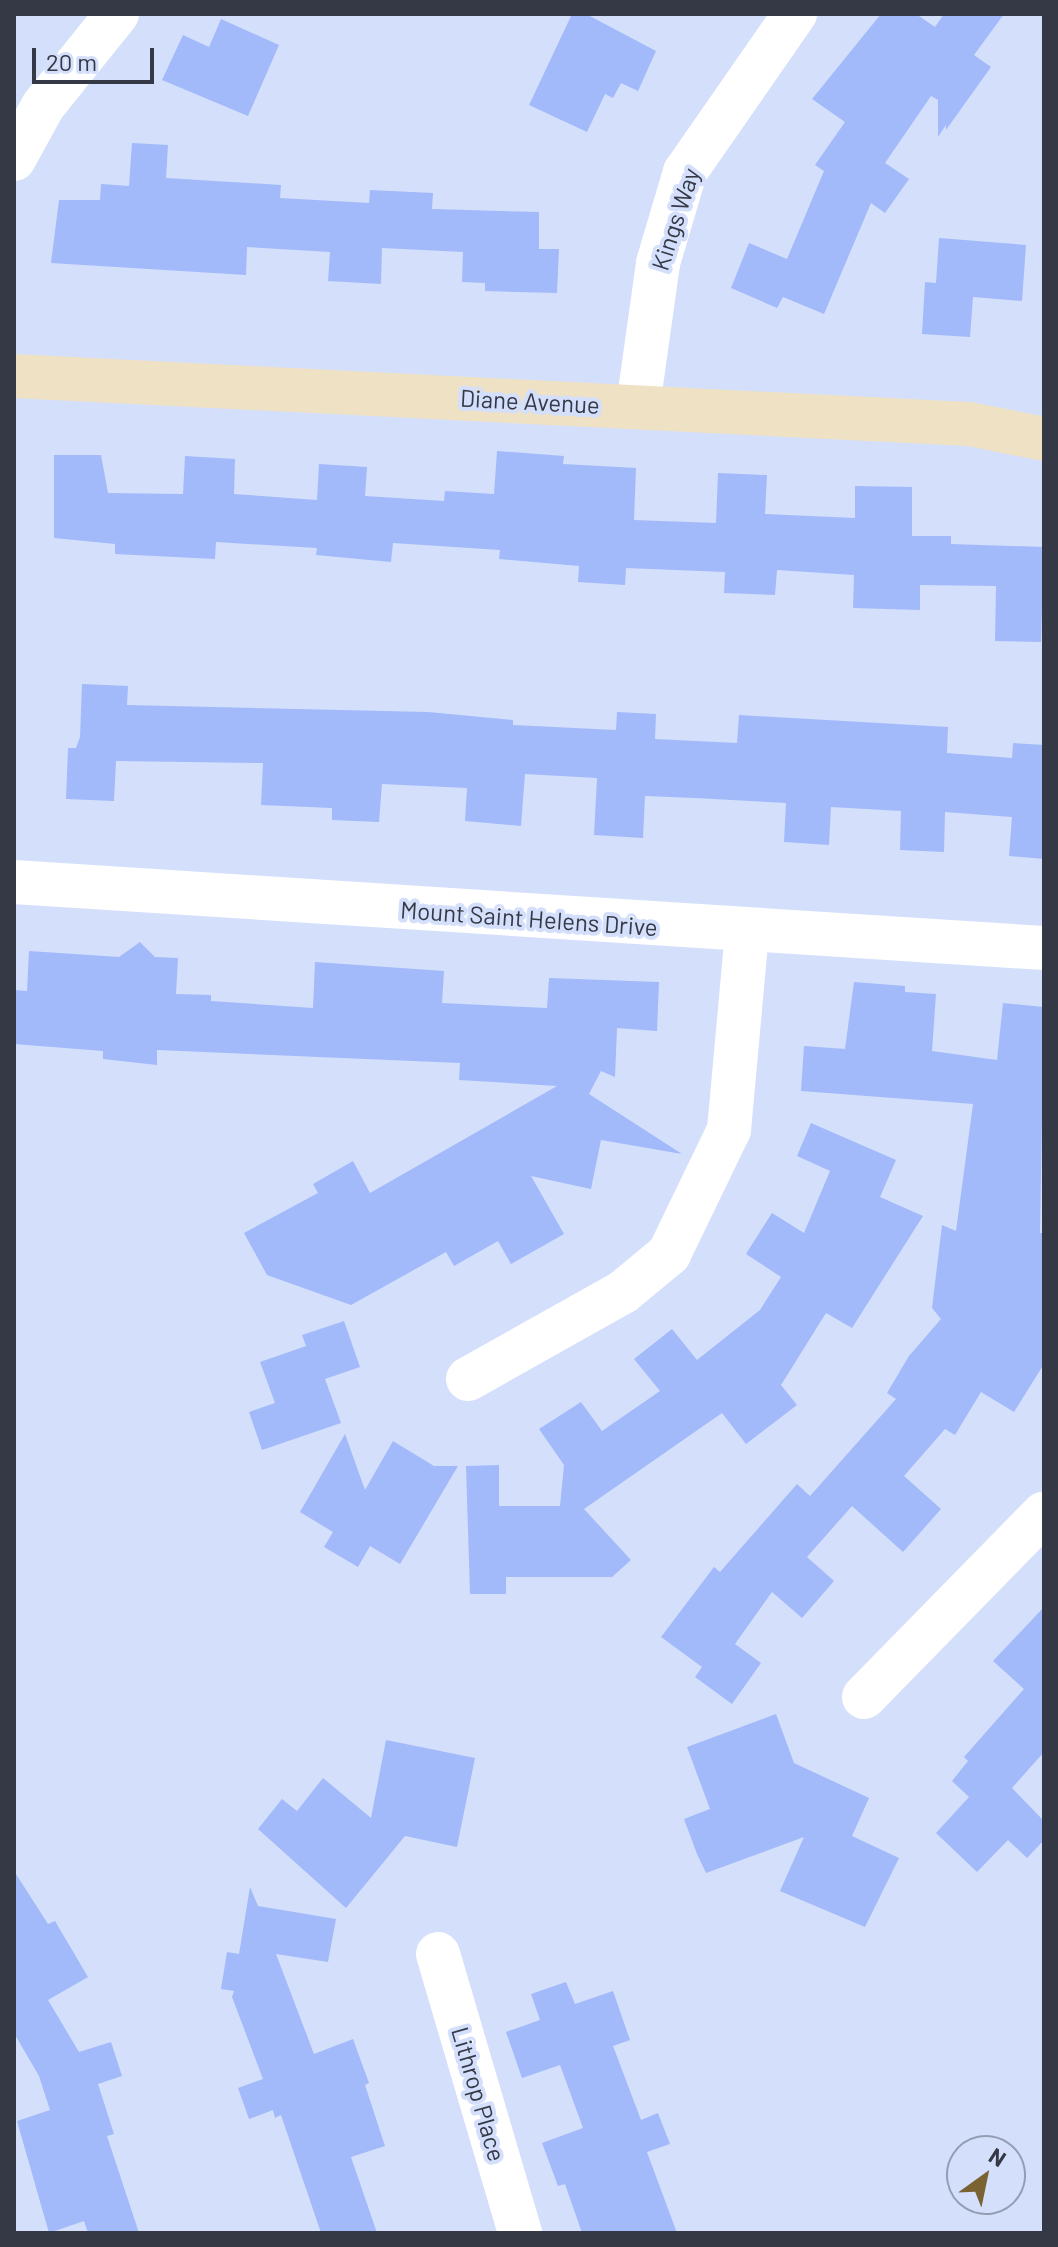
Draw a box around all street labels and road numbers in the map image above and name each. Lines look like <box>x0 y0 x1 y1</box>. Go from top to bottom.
street label: Kings Way <box>645 164 705 274</box>
street label: Diane Avenue <box>459 383 601 419</box>
street label: Mount Saint Helens Drive <box>399 895 659 941</box>
street label: Lithrop Place <box>446 2024 512 2164</box>

